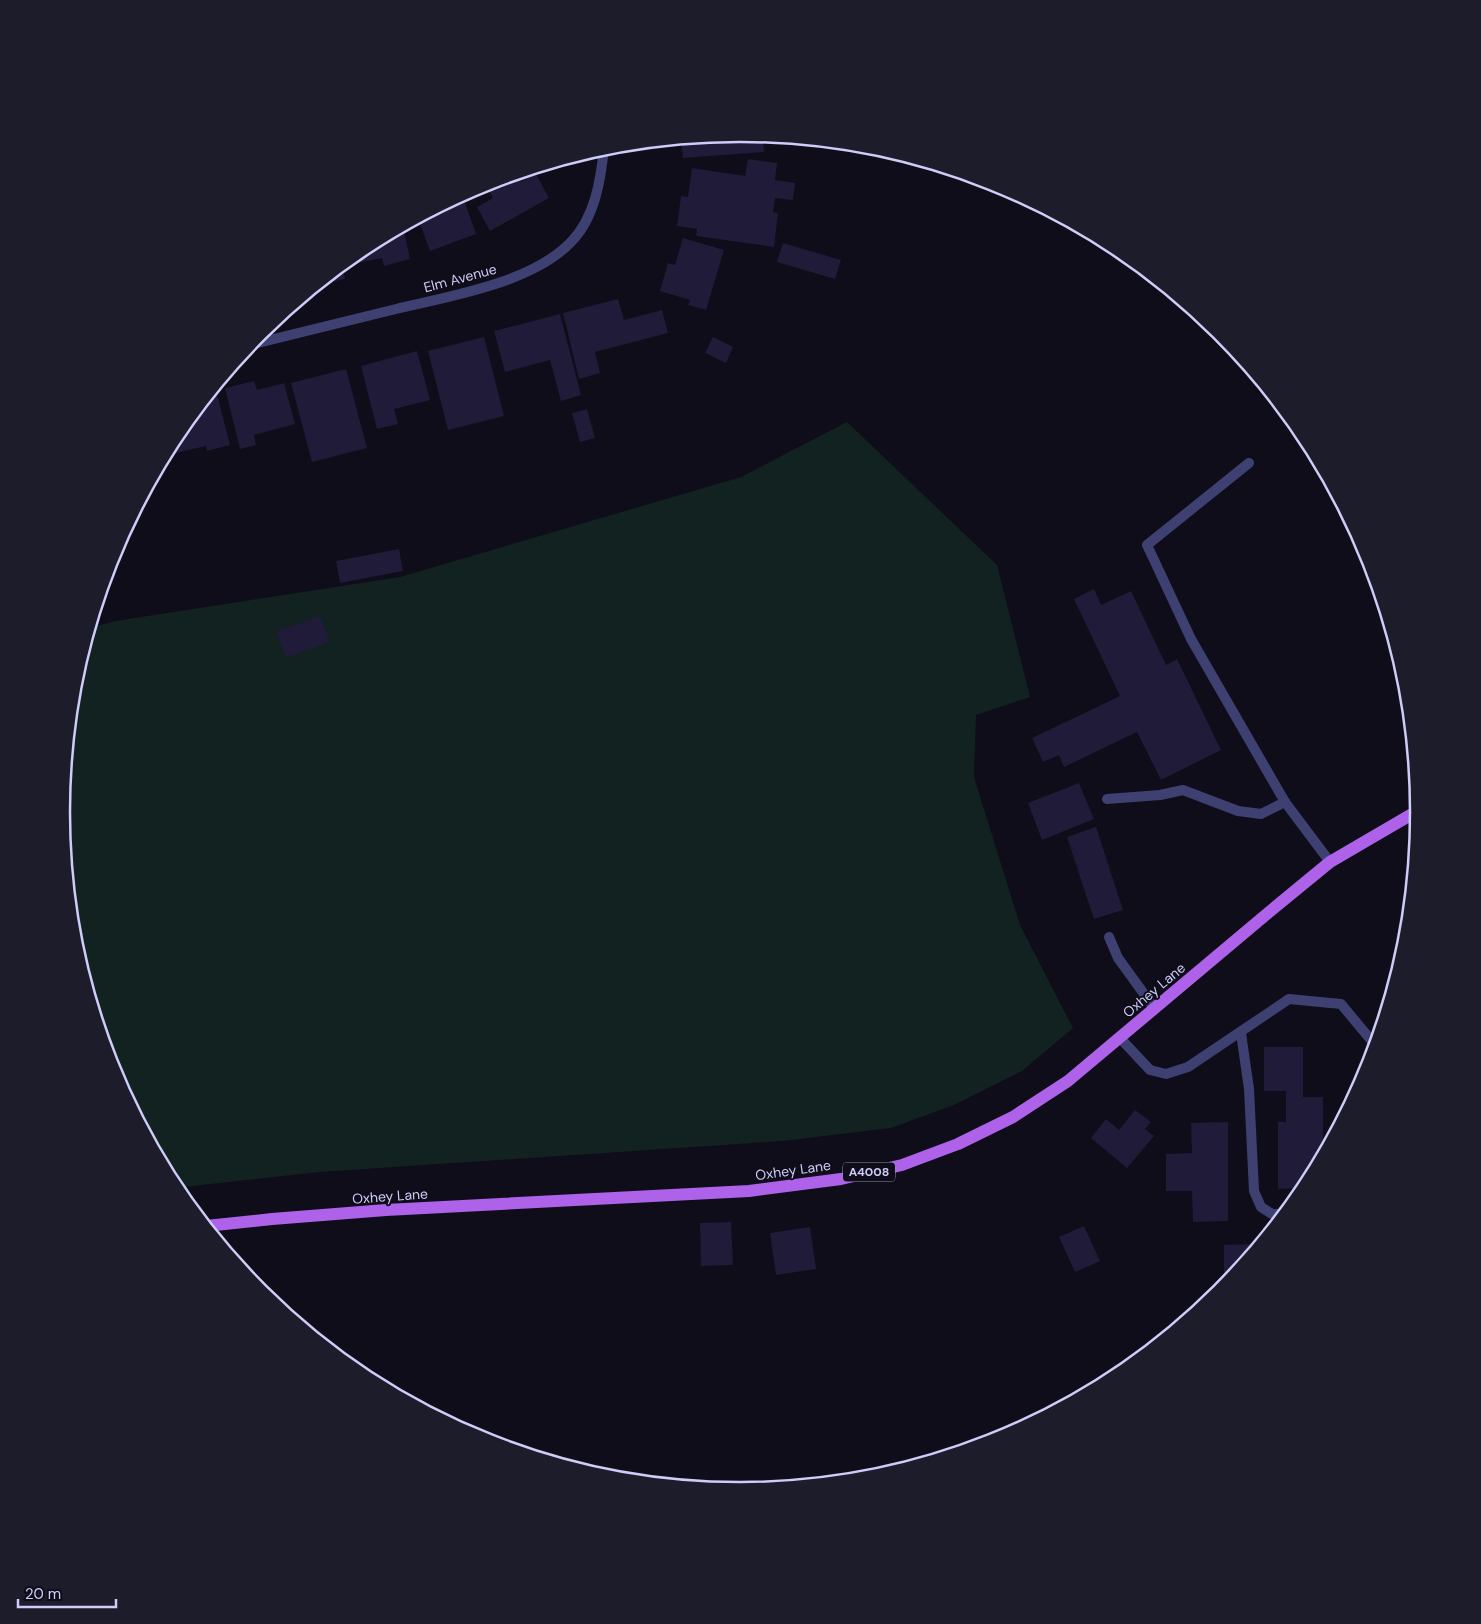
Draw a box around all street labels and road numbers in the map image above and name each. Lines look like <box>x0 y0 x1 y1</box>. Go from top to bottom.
street label: Elm Avenue <box>422 260 498 296</box>
street label: Oxhey Lane <box>1119 959 1189 1021</box>
street label: Oxhey Lane <box>754 1156 832 1184</box>
road number: A4008 <box>843 1162 895 1182</box>
street label: Oxhey Lane <box>351 1184 429 1208</box>

